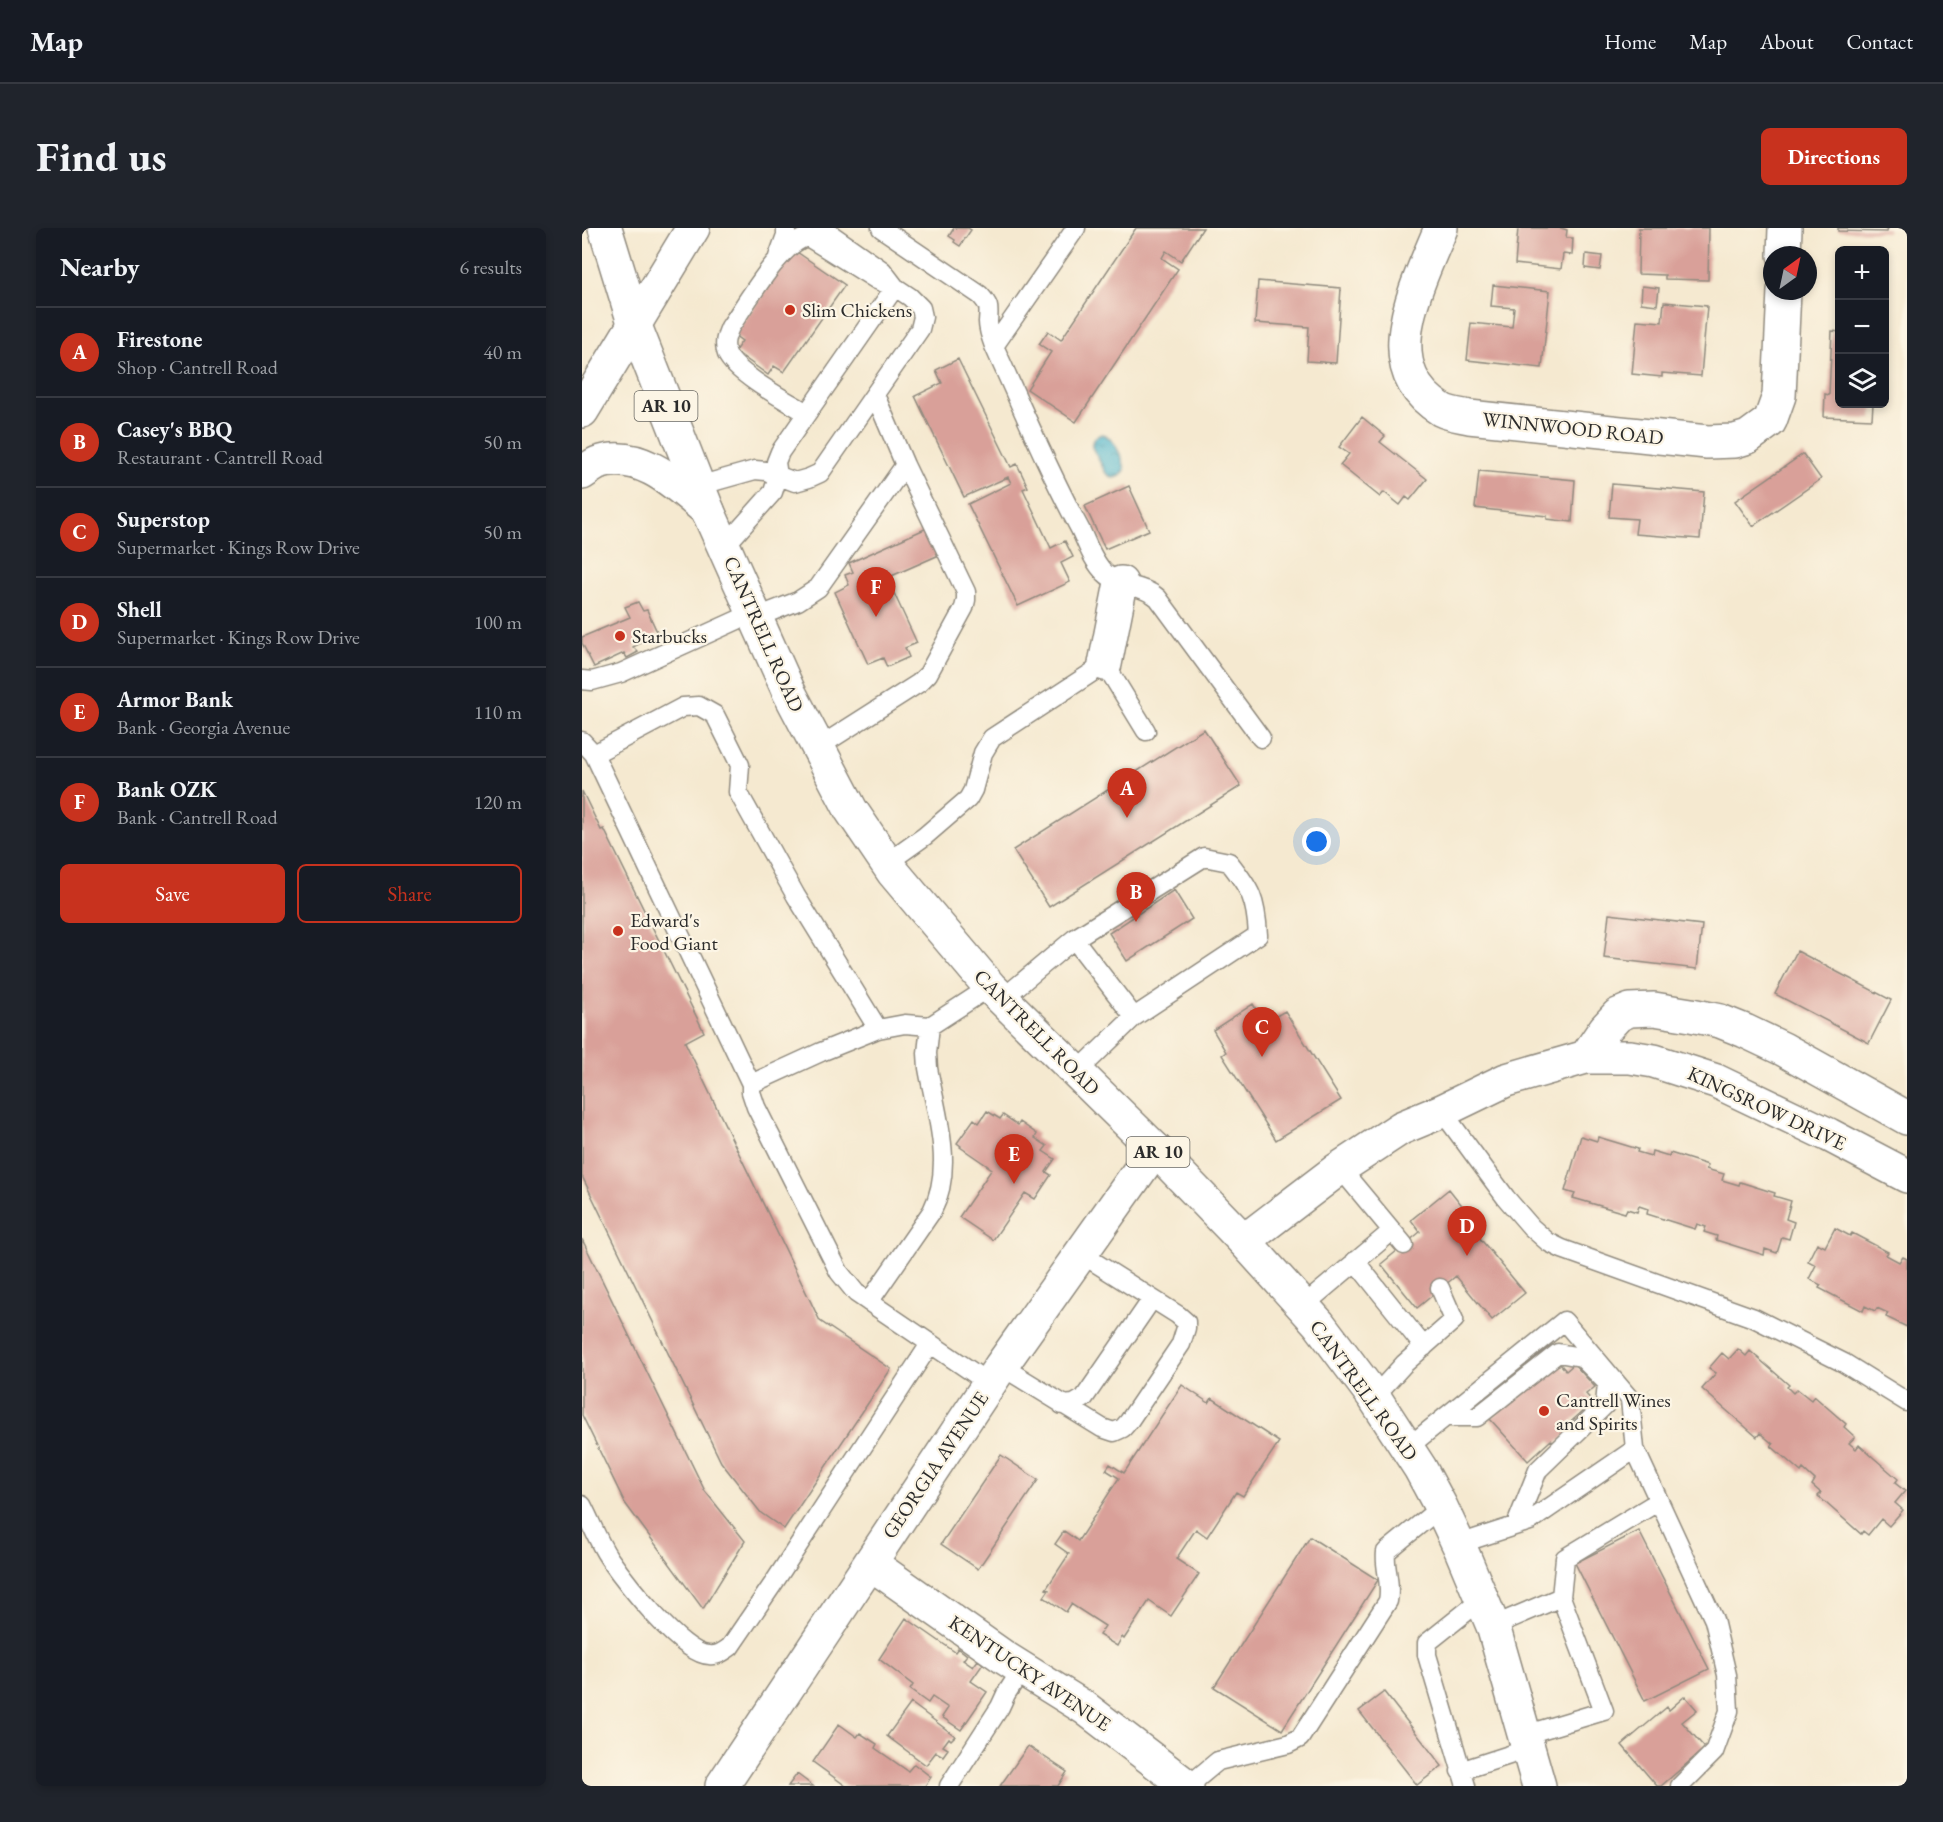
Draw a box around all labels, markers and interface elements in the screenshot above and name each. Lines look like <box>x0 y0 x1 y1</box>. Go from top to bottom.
text: Map <box>30 23 83 59</box>
text: Home <box>1604 28 1656 55</box>
text: Map <box>1689 28 1727 55</box>
text: About <box>1760 28 1813 55</box>
text: Contact <box>1846 28 1913 55</box>
button: Directions <box>1761 128 1907 185</box>
text: Find us <box>36 129 167 184</box>
north arrow <box>1763 246 1817 300</box>
map controls <box>1835 246 1889 408</box>
button: + <box>1835 246 1889 300</box>
text: Nearby <box>60 250 140 284</box>
text: 6 results <box>459 254 522 280</box>
place label: Slim Chickens <box>802 297 912 323</box>
button: − <box>1835 300 1889 354</box>
marker: Slim Chickens <box>783 303 797 317</box>
text: Firestone <box>117 325 202 354</box>
text: A <box>72 339 87 365</box>
text: 40 m <box>483 339 522 365</box>
text: Shop · Cantrell Road <box>117 354 278 380</box>
button: layers <box>1835 354 1889 408</box>
road number: AR 10 <box>634 391 698 421</box>
street label: WINNWOOD ROAD <box>1481 406 1665 450</box>
text: Casey's BBQ <box>117 415 232 444</box>
text: B <box>73 429 86 455</box>
text: 50 m <box>483 429 522 455</box>
text: Restaurant · Cantrell Road <box>117 444 323 470</box>
text: Superstop <box>117 505 210 534</box>
text: C <box>72 519 87 545</box>
text: 50 m <box>483 519 522 545</box>
text: Supermarket · Kings Row Drive <box>117 534 360 560</box>
street label: CANTRELL ROAD <box>718 552 810 716</box>
pin: F <box>856 568 896 617</box>
text: Shell <box>117 595 162 624</box>
text: D <box>72 609 87 635</box>
text: 100 m <box>474 609 522 635</box>
place label: Starbucks <box>632 623 707 649</box>
text: Supermarket · Kings Row Drive <box>117 624 360 650</box>
marker: Starbucks <box>613 629 627 643</box>
text: Armor Bank <box>117 685 233 714</box>
text: E <box>74 699 85 725</box>
text: 110 m <box>474 699 522 725</box>
text: Bank · Georgia Avenue <box>117 714 290 740</box>
pin: A <box>1108 768 1146 818</box>
text: Bank OZK <box>117 775 217 804</box>
text: F <box>74 789 85 815</box>
text: 120 m <box>474 789 522 815</box>
text: Bank · Cantrell Road <box>117 804 278 830</box>
your location <box>1302 827 1331 856</box>
button: Save <box>60 864 285 923</box>
button: Share <box>297 864 522 923</box>
pin: B <box>1116 872 1156 922</box>
place label: Edward's Food Giant <box>630 907 719 956</box>
marker: Edward's Food Giant <box>611 924 625 938</box>
street label: CANTRELL ROAD <box>968 963 1106 1101</box>
pin: C <box>1242 1008 1282 1057</box>
street label: KINGSROW DRIVE <box>1683 1060 1851 1156</box>
pin: E <box>994 1134 1034 1184</box>
road number: AR 10 <box>1126 1137 1190 1167</box>
pin: D <box>1448 1206 1486 1256</box>
street label: CANTRELL ROAD <box>1304 1314 1424 1466</box>
street label: GEORGIA AVENUE <box>876 1386 994 1544</box>
place label: Cantrell Wines and Spirits <box>1556 1387 1671 1436</box>
marker: Cantrell Wines and Spirits <box>1537 1404 1551 1418</box>
street label: KENTUCKY AVENUE <box>944 1609 1116 1737</box>

